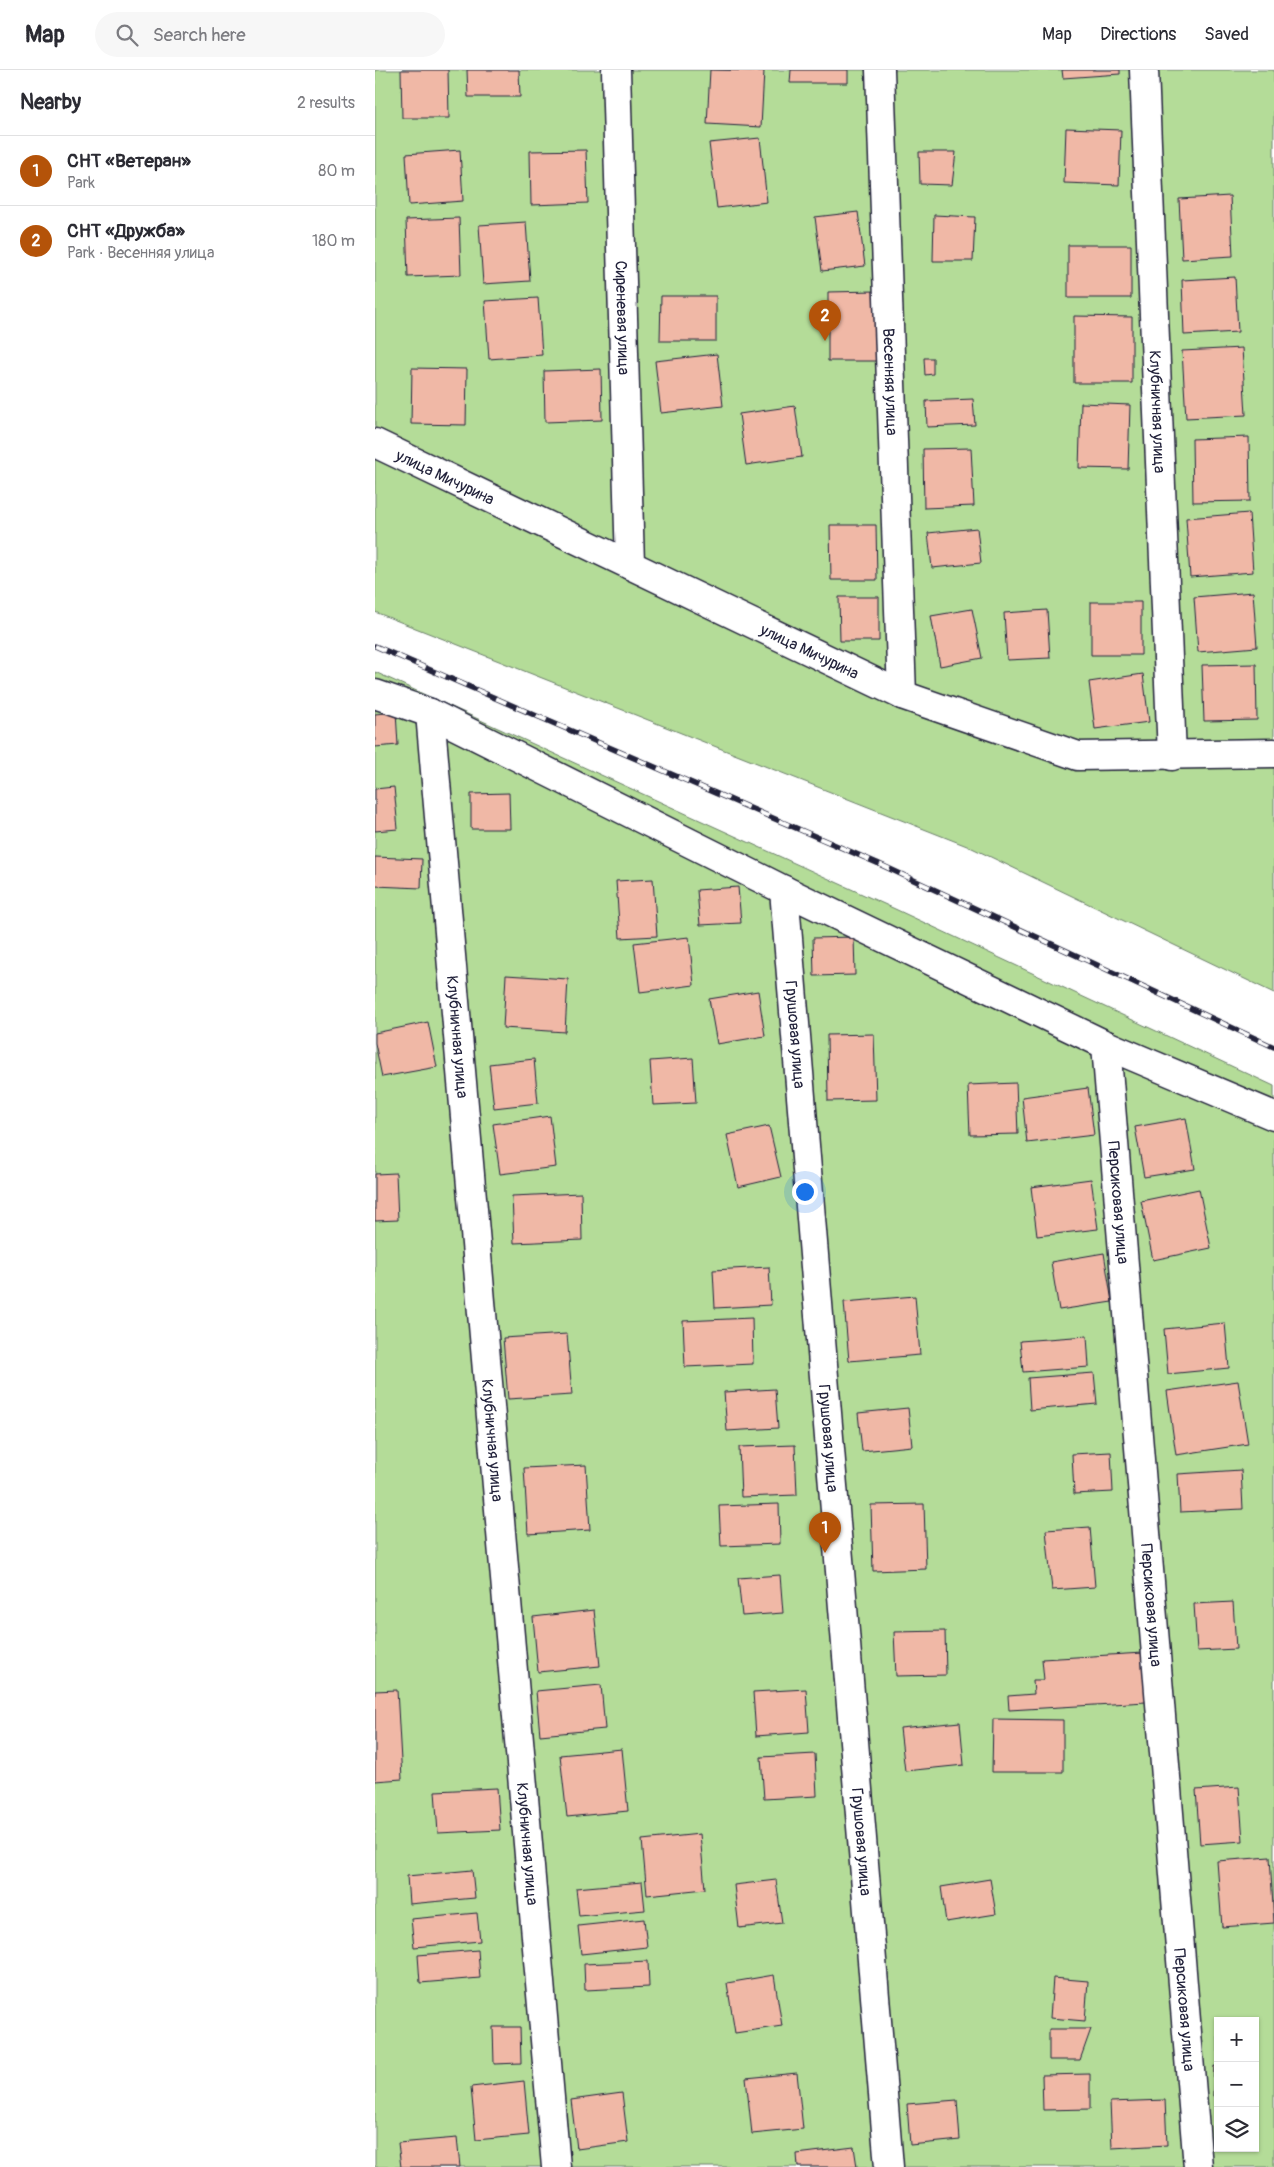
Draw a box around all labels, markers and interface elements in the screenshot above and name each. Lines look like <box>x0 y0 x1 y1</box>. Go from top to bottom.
search box <box>95 12 445 57</box>
text: Map <box>25 20 65 49</box>
icon: search <box>113 21 141 49</box>
text: Search here <box>153 23 246 47</box>
text: Map <box>1042 23 1072 46</box>
text: Directions <box>1100 23 1176 46</box>
text: Saved <box>1204 23 1249 46</box>
text: Nearby <box>20 89 81 116</box>
text: 2 results <box>297 93 355 113</box>
text: СНТ «Ветеран» <box>67 149 191 173</box>
text: 1 <box>33 161 39 181</box>
text: 80 m <box>318 161 355 181</box>
text: Park <box>67 173 95 193</box>
text: СНТ «Дружба» <box>67 219 185 243</box>
text: 2 <box>32 231 40 251</box>
text: 180 m <box>312 231 355 251</box>
text: Park · Весенняя улица <box>67 243 214 263</box>
street label: Сиреневая улица <box>610 260 634 375</box>
pin: 2 <box>809 300 841 341</box>
street label: Весенняя улица <box>878 328 902 436</box>
street label: Клубничная улица <box>1144 350 1169 474</box>
street label: улица Мичурина <box>391 445 498 510</box>
street label: улица Мичурина <box>756 619 862 684</box>
street label: Клубничная улица <box>442 975 472 1099</box>
street label: Грушовая улица <box>780 980 809 1089</box>
street label: Персиковая улица <box>1103 1140 1133 1265</box>
your location <box>792 1179 818 1205</box>
street label: Клубничная улица <box>477 1378 507 1503</box>
street label: Грушовая улица <box>814 1383 842 1493</box>
pin: 1 <box>809 1512 841 1553</box>
street label: Персиковая улица <box>1136 1543 1166 1668</box>
street label: Клубничная улица <box>512 1782 542 1906</box>
street label: Грушовая улица <box>847 1787 876 1897</box>
street label: Персиковая улица <box>1169 1948 1199 2072</box>
map controls <box>1214 2017 1259 2152</box>
button: + <box>1214 2017 1259 2062</box>
button: − <box>1214 2062 1259 2107</box>
button: layers <box>1214 2107 1259 2152</box>

